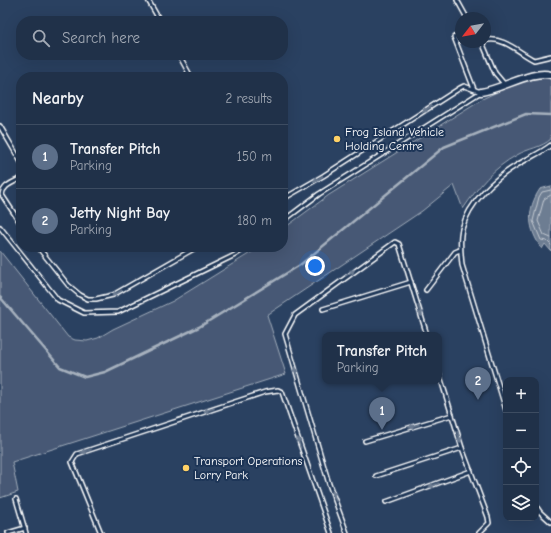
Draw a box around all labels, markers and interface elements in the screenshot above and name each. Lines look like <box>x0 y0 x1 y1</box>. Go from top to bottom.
north arrow <box>455 12 491 48</box>
search box <box>16 16 288 60</box>
icon: search <box>30 27 52 49</box>
text: Search here <box>62 29 140 47</box>
text: Nearby <box>32 89 83 108</box>
text: 2 results <box>225 91 272 106</box>
one-way arrow <box>422 105 432 113</box>
place label: Frog Island Vehicle Holding Centre <box>345 125 444 153</box>
marker: Frog Island Vehicle Holding Centre <box>332 134 342 144</box>
text: Transfer Pitch <box>70 140 160 158</box>
text: 1 <box>42 149 48 164</box>
text: 150 m <box>237 149 272 164</box>
text: Parking <box>70 158 112 173</box>
one-way arrow <box>312 176 324 183</box>
text: Jetty Night Bay <box>70 204 170 222</box>
text: 2 <box>42 213 48 228</box>
text: 180 m <box>237 213 272 228</box>
text: Parking <box>70 222 112 237</box>
your location <box>305 256 325 276</box>
one-way arrow <box>344 269 355 278</box>
one-way arrow <box>111 289 123 296</box>
one-way arrow <box>417 305 423 317</box>
popup <box>322 332 442 384</box>
text: Transfer Pitch <box>337 342 427 360</box>
text: Parking <box>337 360 379 375</box>
one-way arrow <box>293 366 299 378</box>
pin: 2 <box>465 367 491 400</box>
map controls <box>503 377 539 521</box>
button: + <box>503 377 539 413</box>
pin: 1 <box>369 397 395 430</box>
one-way arrow <box>203 407 215 413</box>
button: − <box>503 413 539 449</box>
one-way arrow <box>408 423 420 429</box>
one-way arrow <box>456 431 462 443</box>
one-way arrow <box>296 437 302 449</box>
one-way arrow <box>80 448 92 454</box>
button: locate <box>503 449 539 485</box>
place label: Transport Operations Lorry Park <box>194 454 303 482</box>
marker: Transport Operations Lorry Park <box>181 463 191 473</box>
one-way arrow <box>428 482 440 488</box>
button: layers <box>503 485 539 521</box>
one-way arrow <box>330 490 336 502</box>

